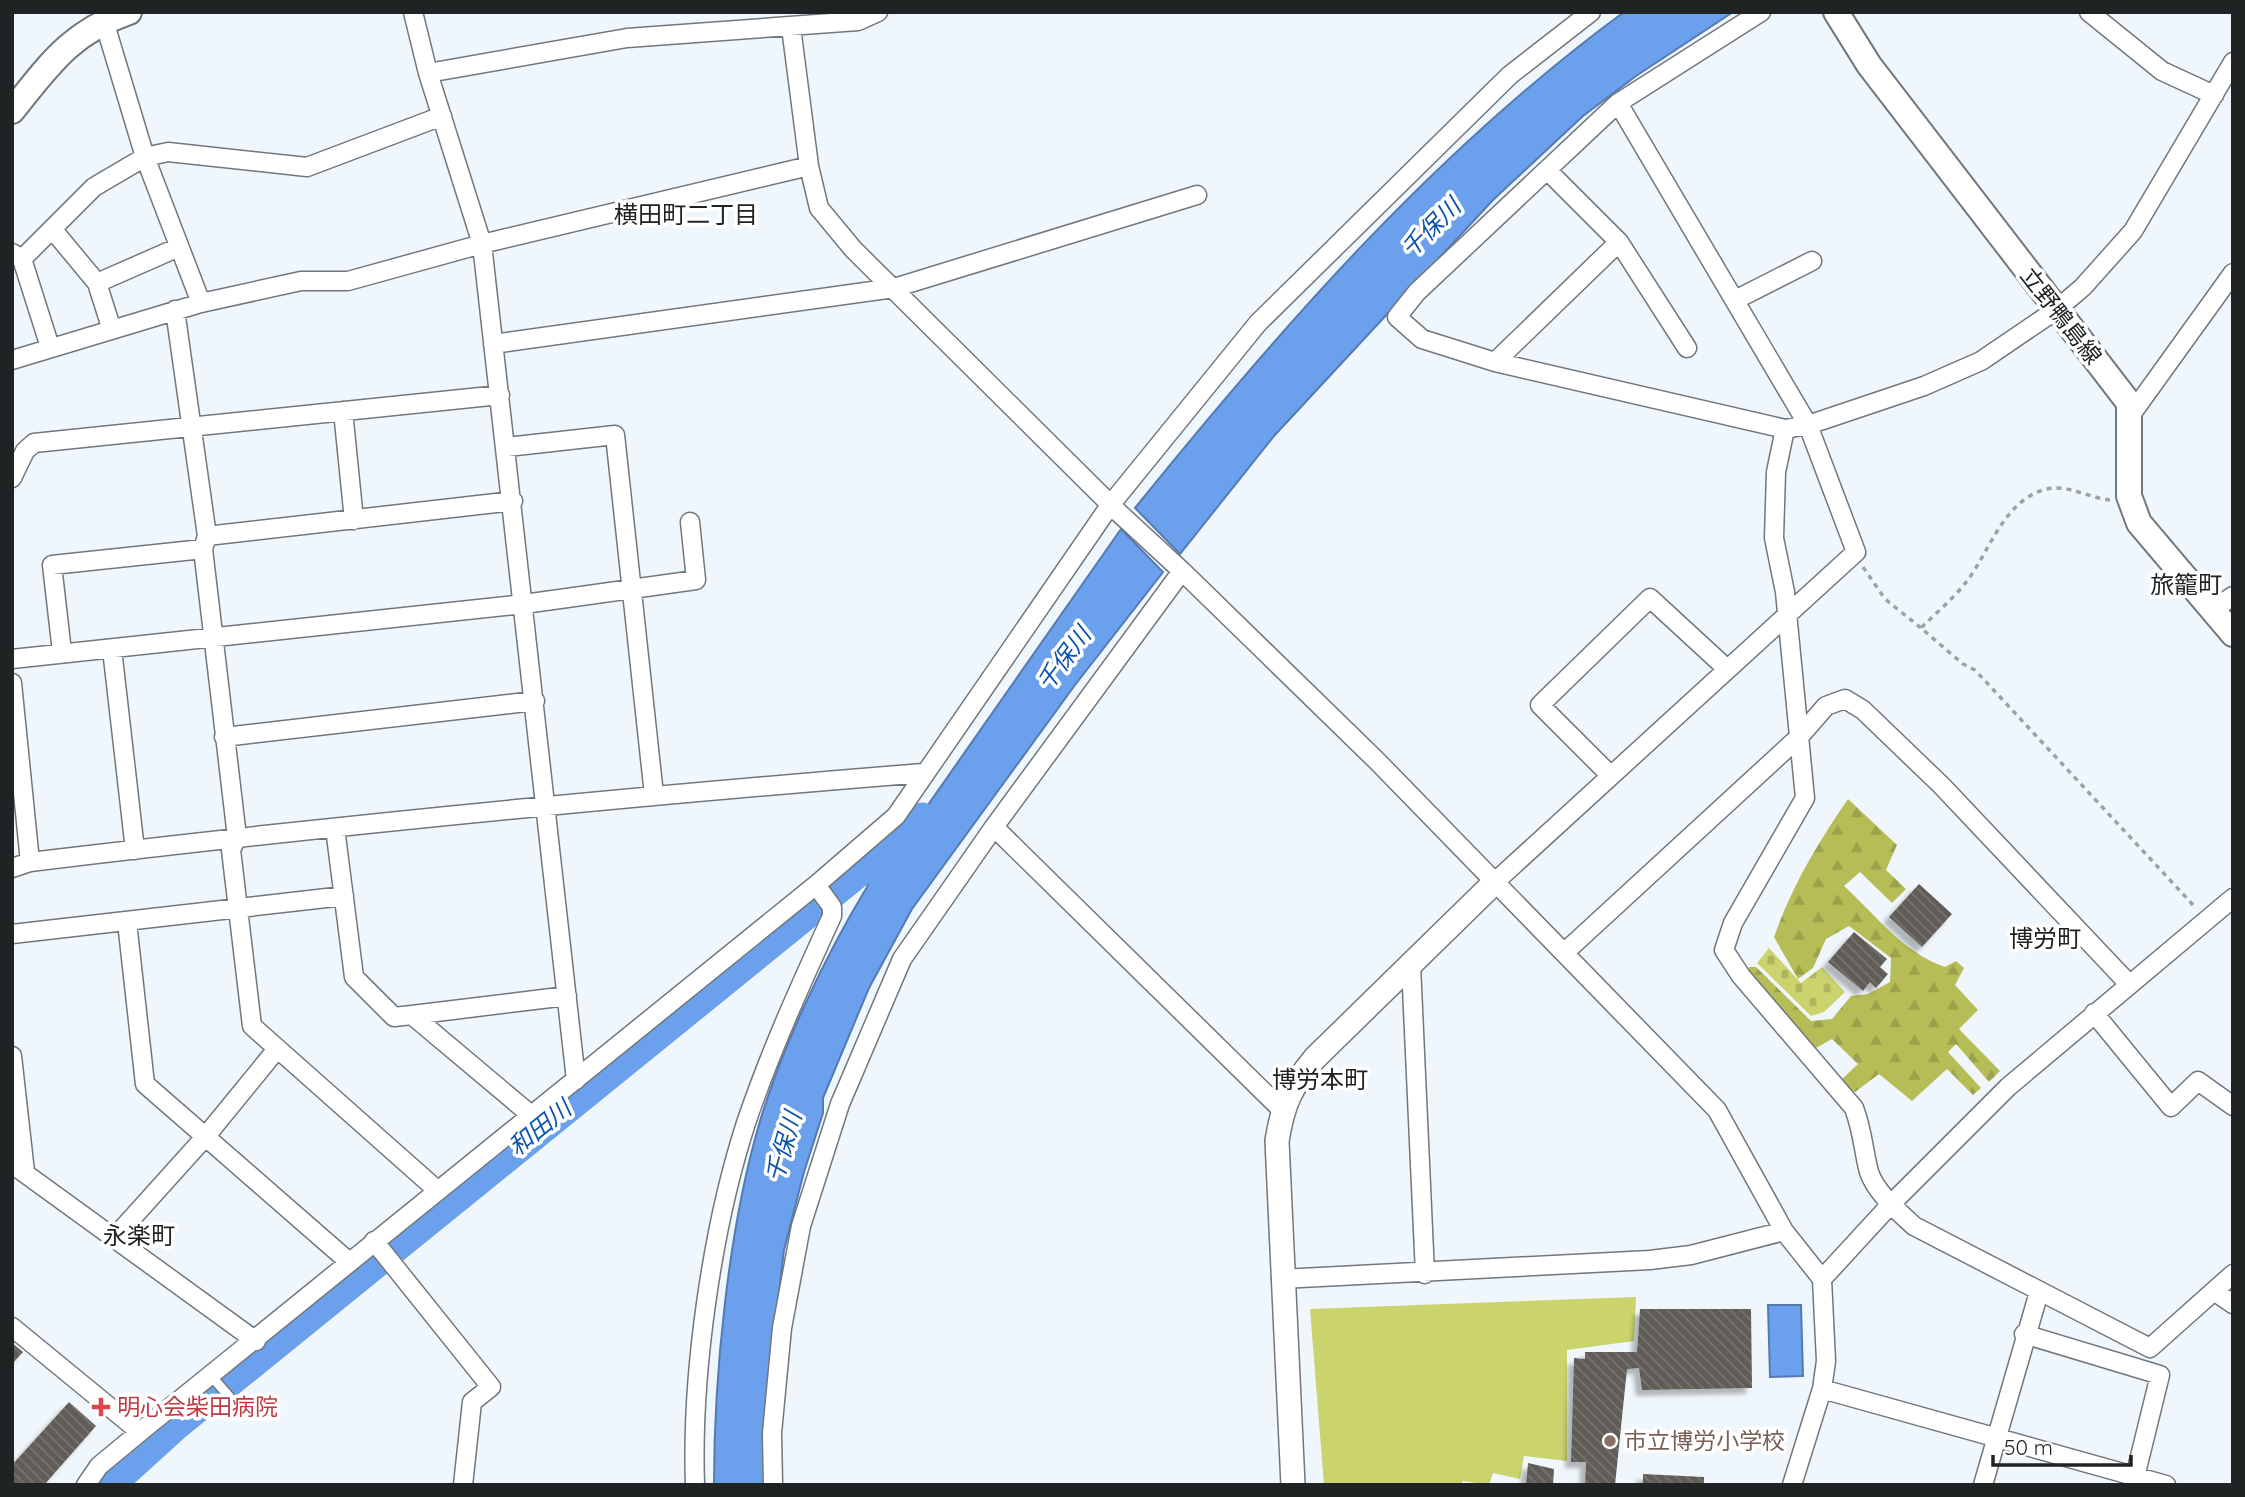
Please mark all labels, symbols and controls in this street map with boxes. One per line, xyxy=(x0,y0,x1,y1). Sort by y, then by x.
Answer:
water label: 千保川 xyxy=(1394,189,1468,263)
district label: 横田町二丁目 xyxy=(614,199,758,229)
street label: 立野鴨島線 xyxy=(2015,261,2108,370)
district label: 旅籠町 xyxy=(2150,569,2222,599)
water label: 千保川 xyxy=(1030,618,1099,696)
district label: 博労町 xyxy=(2009,923,2081,953)
district label: 博労本町 xyxy=(1272,1064,1368,1094)
water label: 和田川 xyxy=(502,1091,579,1162)
water label: 千保川 xyxy=(759,1105,808,1185)
district label: 永楽町 xyxy=(103,1220,175,1250)
place label: 明心会柴田病院 xyxy=(117,1392,278,1421)
marker: 明心会柴田病院 xyxy=(91,1397,111,1417)
scale bar xyxy=(1993,1424,2131,1468)
place label: 市立博労小学校 xyxy=(1624,1426,1785,1455)
marker: 市立博労小学校 xyxy=(1602,1433,1618,1449)
text: 50 m xyxy=(2004,1434,2053,1460)

